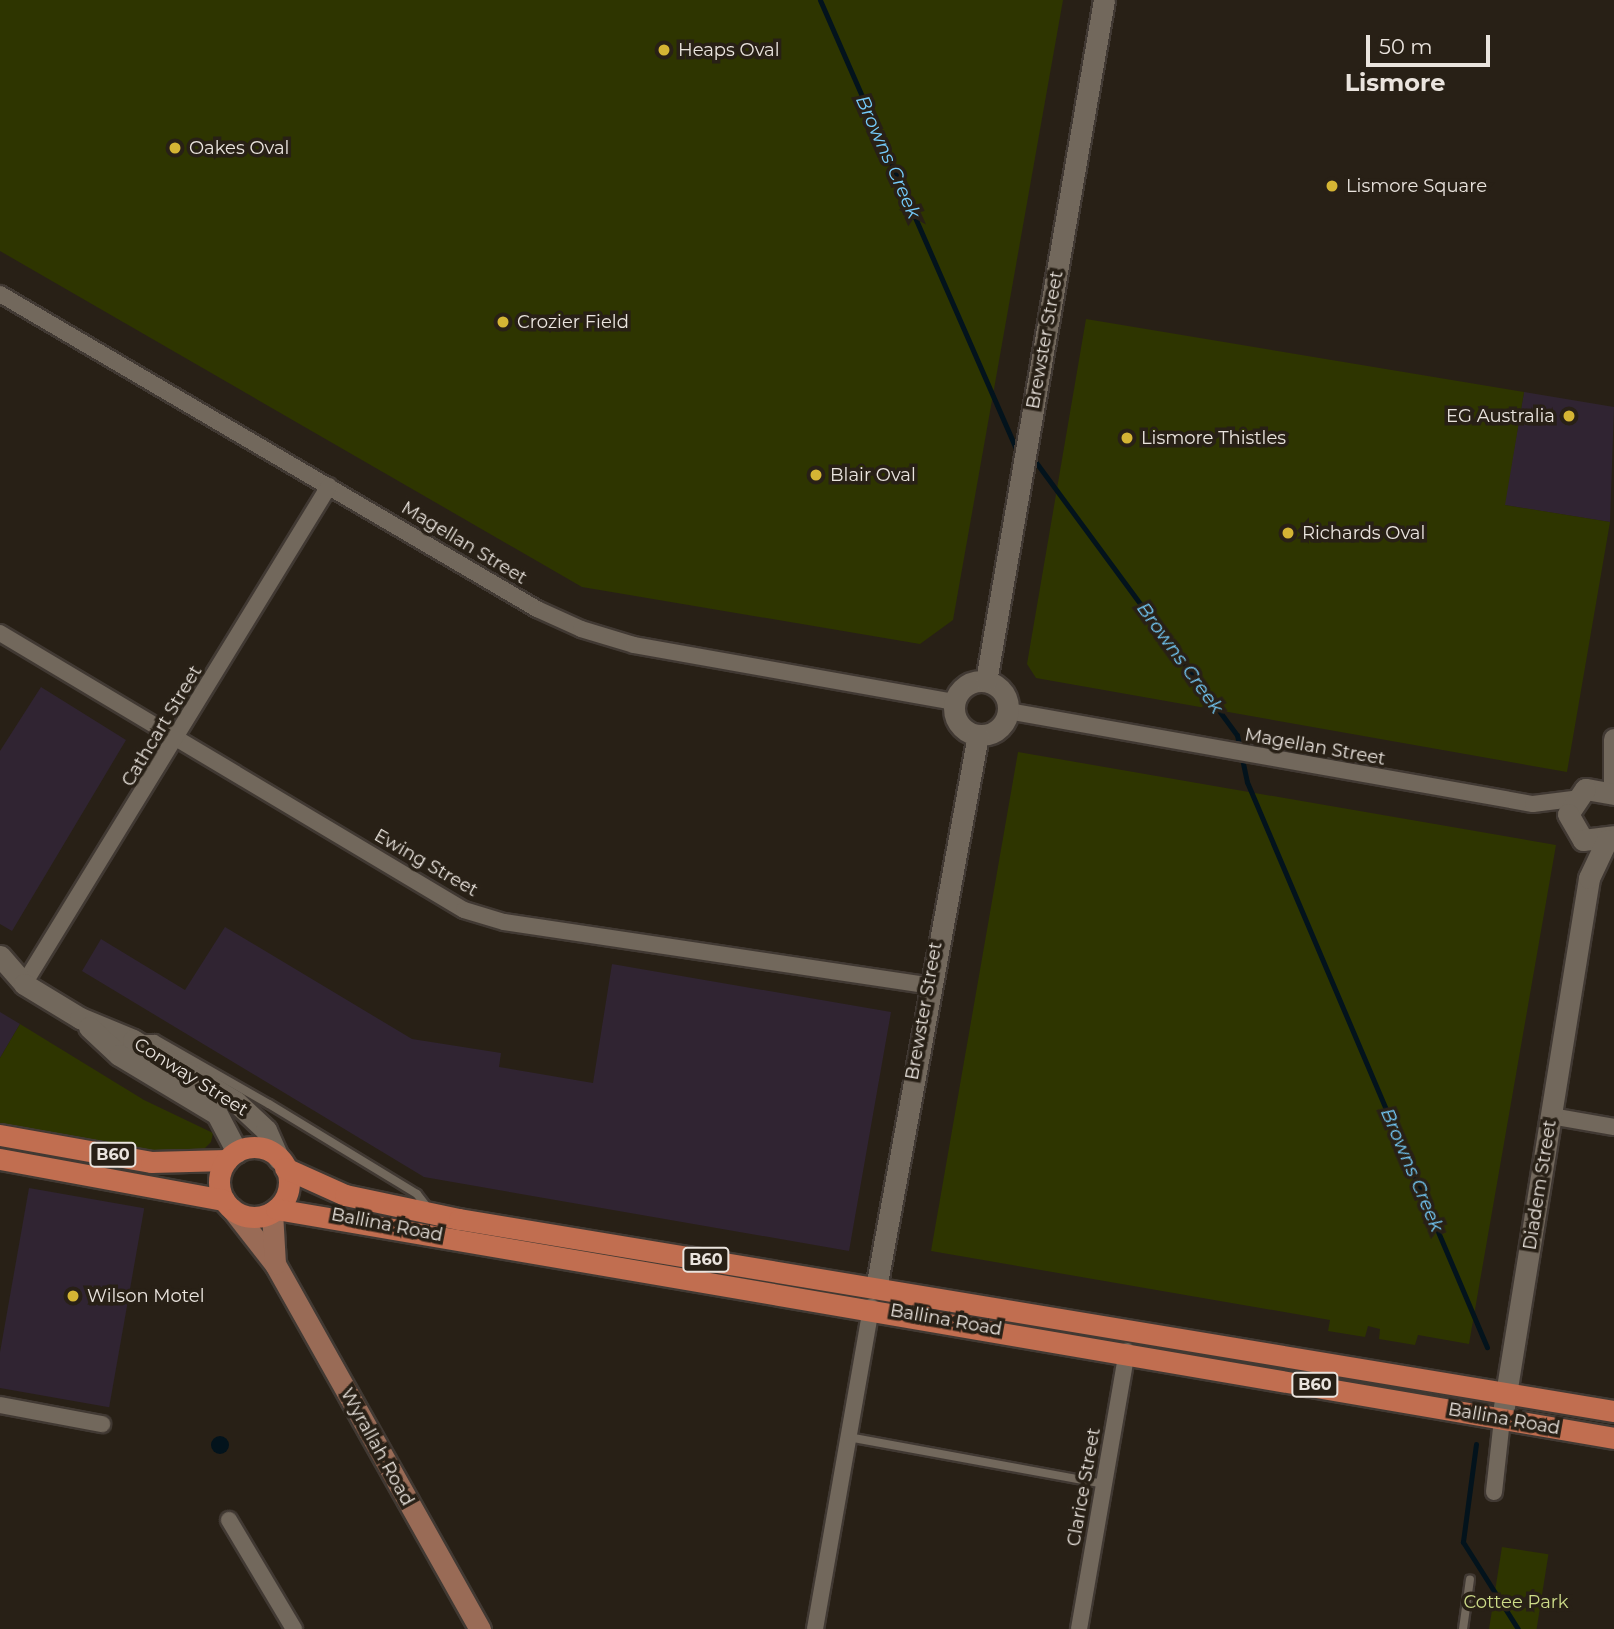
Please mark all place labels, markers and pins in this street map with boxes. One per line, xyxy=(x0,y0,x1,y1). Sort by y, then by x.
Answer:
place label: Heaps Oval xyxy=(678,39,780,61)
marker: Heaps Oval xyxy=(656,42,672,58)
place label: Oakes Oval xyxy=(189,137,289,159)
marker: Oakes Oval xyxy=(167,140,183,156)
place label: Lismore Square xyxy=(1346,175,1487,197)
marker: Lismore Square xyxy=(1324,178,1340,194)
place label: Crozier Field xyxy=(517,311,629,333)
marker: Crozier Field xyxy=(495,314,511,330)
place label: EG Australia xyxy=(1446,405,1555,427)
marker: EG Australia xyxy=(1561,408,1577,424)
place label: Lismore Thistles xyxy=(1141,427,1286,449)
marker: Lismore Thistles xyxy=(1119,430,1135,446)
place label: Blair Oval xyxy=(830,464,916,486)
marker: Blair Oval xyxy=(808,467,824,483)
place label: Richards Oval xyxy=(1302,522,1425,544)
marker: Richards Oval xyxy=(1280,525,1296,541)
place label: Wilson Motel xyxy=(87,1285,204,1307)
marker: Wilson Motel xyxy=(65,1288,81,1304)

